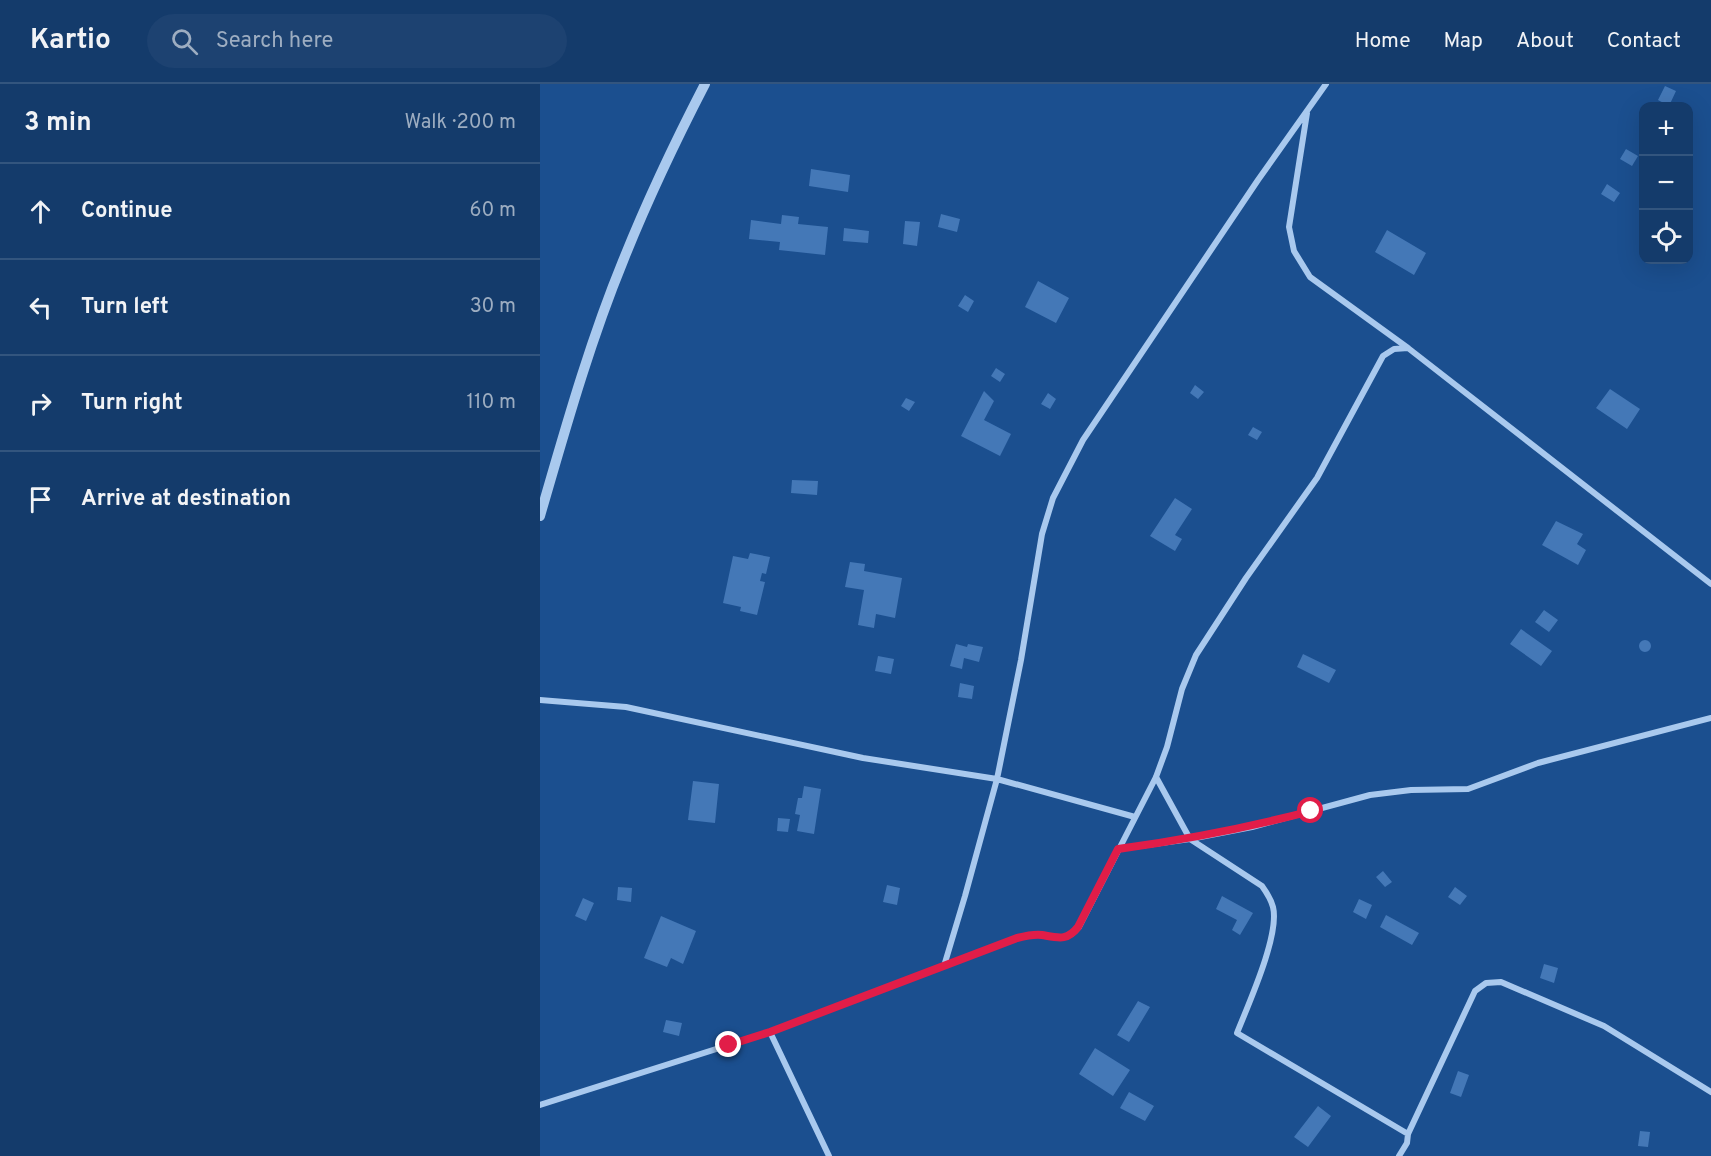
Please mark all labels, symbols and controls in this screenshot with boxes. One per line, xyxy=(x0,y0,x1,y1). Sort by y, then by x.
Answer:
search box xyxy=(147,14,567,68)
text: Kartio xyxy=(30,23,111,59)
icon: search xyxy=(168,25,201,58)
text: Search here xyxy=(216,28,333,55)
text: Home xyxy=(1355,28,1411,55)
text: Map xyxy=(1444,28,1483,55)
text: About xyxy=(1516,28,1574,55)
text: Contact xyxy=(1607,28,1681,55)
map controls xyxy=(1639,102,1693,264)
button: + xyxy=(1639,102,1693,156)
text: 3 min xyxy=(24,107,92,140)
text: Walk · 200 m xyxy=(405,110,516,136)
button: − xyxy=(1639,156,1693,210)
icon: ahead xyxy=(24,195,57,228)
text: Continue xyxy=(81,198,172,225)
text: 60 m xyxy=(470,198,516,224)
button: locate xyxy=(1639,210,1693,264)
icon: left xyxy=(24,291,57,324)
text: Turn left xyxy=(81,294,169,321)
text: 30 m xyxy=(470,294,516,320)
icon: right xyxy=(24,387,57,420)
text: Turn right xyxy=(81,390,183,417)
text: 110 m xyxy=(467,390,516,416)
icon: arrive xyxy=(24,483,57,516)
text: Arrive at destination xyxy=(81,486,291,513)
route start xyxy=(1297,797,1323,823)
route end xyxy=(715,1031,741,1057)

